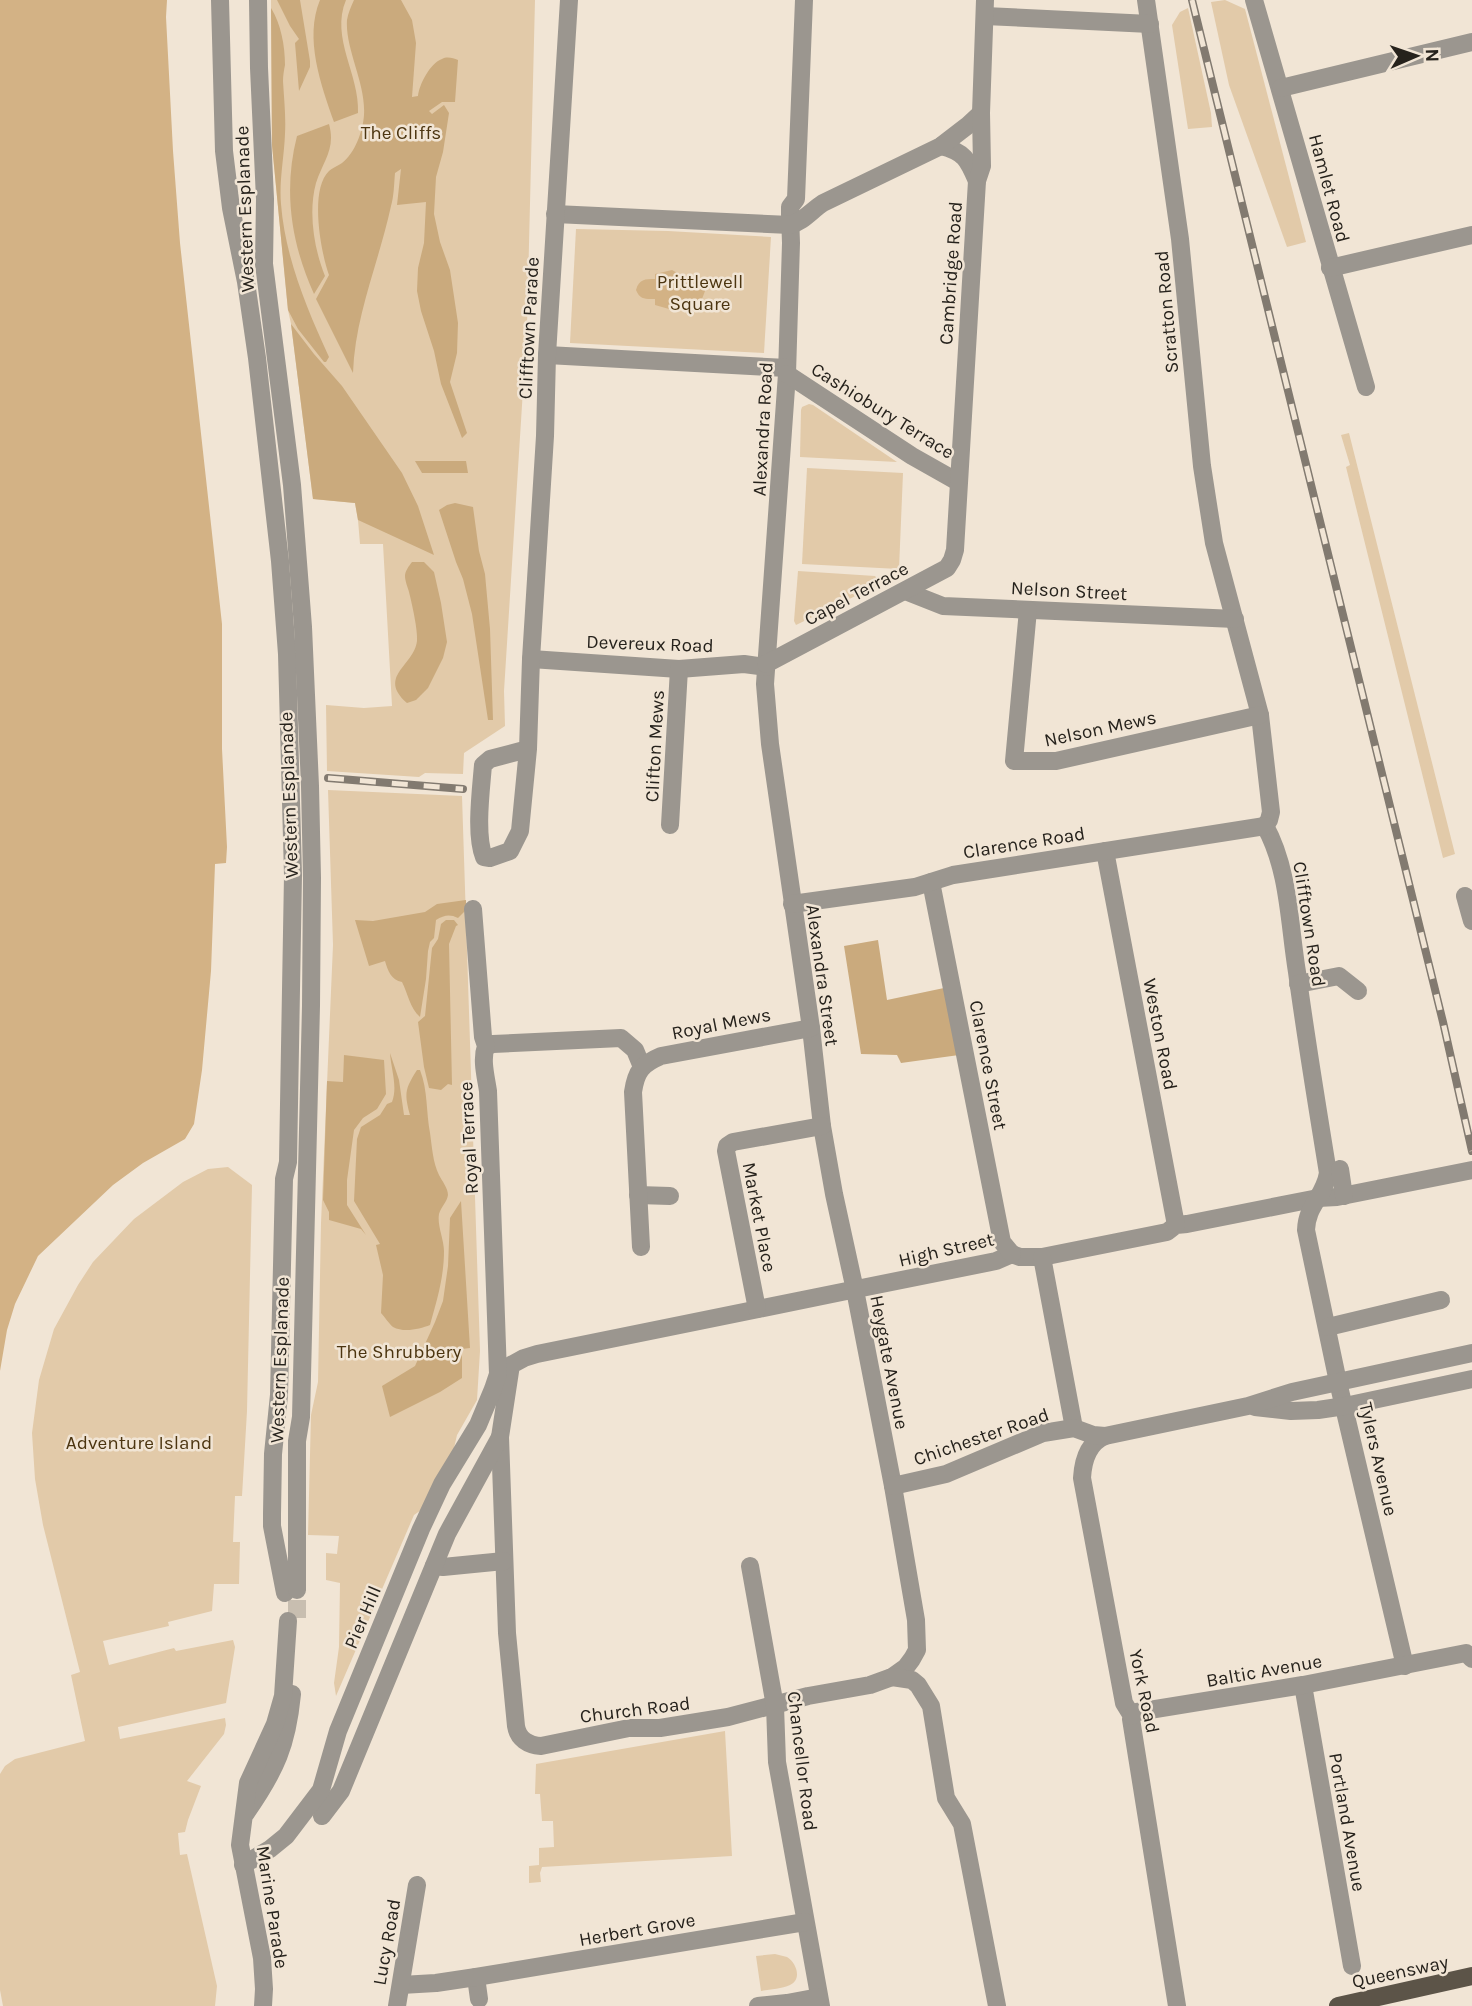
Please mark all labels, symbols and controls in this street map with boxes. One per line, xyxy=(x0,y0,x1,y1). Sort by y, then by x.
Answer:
north arrow xyxy=(1381,21,1451,91)
text: N xyxy=(1421,48,1443,63)
park label: The Cliffs xyxy=(361,122,441,144)
street label: Western Esplanade xyxy=(231,125,259,292)
street label: Hamlet Road xyxy=(1304,132,1354,245)
street label: Cambridge Road xyxy=(935,201,967,345)
street label: Scratton Road xyxy=(1151,250,1183,374)
street label: Clifftown Parade xyxy=(514,256,544,400)
park label: Prittlewell Square xyxy=(657,271,743,315)
street label: Cashiobury Terrace xyxy=(807,358,958,464)
street label: Alexandra Road xyxy=(748,361,778,497)
street label: Capel Terrace xyxy=(801,557,912,630)
street label: Nelson Street xyxy=(1010,577,1128,605)
street label: Devereux Road xyxy=(586,631,714,657)
street label: Clifton Mews xyxy=(641,689,669,803)
street label: Nelson Mews xyxy=(1042,706,1158,752)
street label: Western Esplanade xyxy=(275,711,303,878)
street label: Clarence Road xyxy=(962,822,1087,863)
street label: Clifftown Road xyxy=(1288,860,1330,988)
street label: Alexandra Street xyxy=(801,903,843,1047)
street label: Weston Road xyxy=(1138,976,1182,1092)
street label: Clarence Street xyxy=(965,998,1011,1132)
street label: Royal Mews xyxy=(670,1004,773,1044)
street label: Royal Terrace xyxy=(455,1081,483,1195)
street label: Market Place xyxy=(738,1160,780,1274)
street label: High Street xyxy=(896,1228,996,1272)
street label: Western Esplanade xyxy=(266,1277,294,1444)
street label: Heygate Avenue xyxy=(865,1293,913,1431)
park label: The Shrubbery xyxy=(337,1341,461,1363)
street label: Tylers Avenue xyxy=(1354,1400,1402,1518)
street label: Chichester Road xyxy=(911,1403,1052,1470)
park label: Adventure Island xyxy=(66,1432,212,1454)
street label: Pier Hill xyxy=(340,1583,386,1652)
street label: York Road xyxy=(1124,1647,1164,1735)
street label: Baltic Avenue xyxy=(1205,1650,1324,1692)
street label: Chancellor Road xyxy=(783,1690,822,1832)
street label: Church Road xyxy=(579,1692,692,1728)
street label: Portland Avenue xyxy=(1324,1751,1370,1893)
street label: Marine Parade xyxy=(251,1844,293,1970)
street label: Lucy Road xyxy=(369,1897,405,1987)
street label: Herbert Grove xyxy=(577,1909,697,1951)
street label: Queensway xyxy=(1350,1951,1451,1993)

